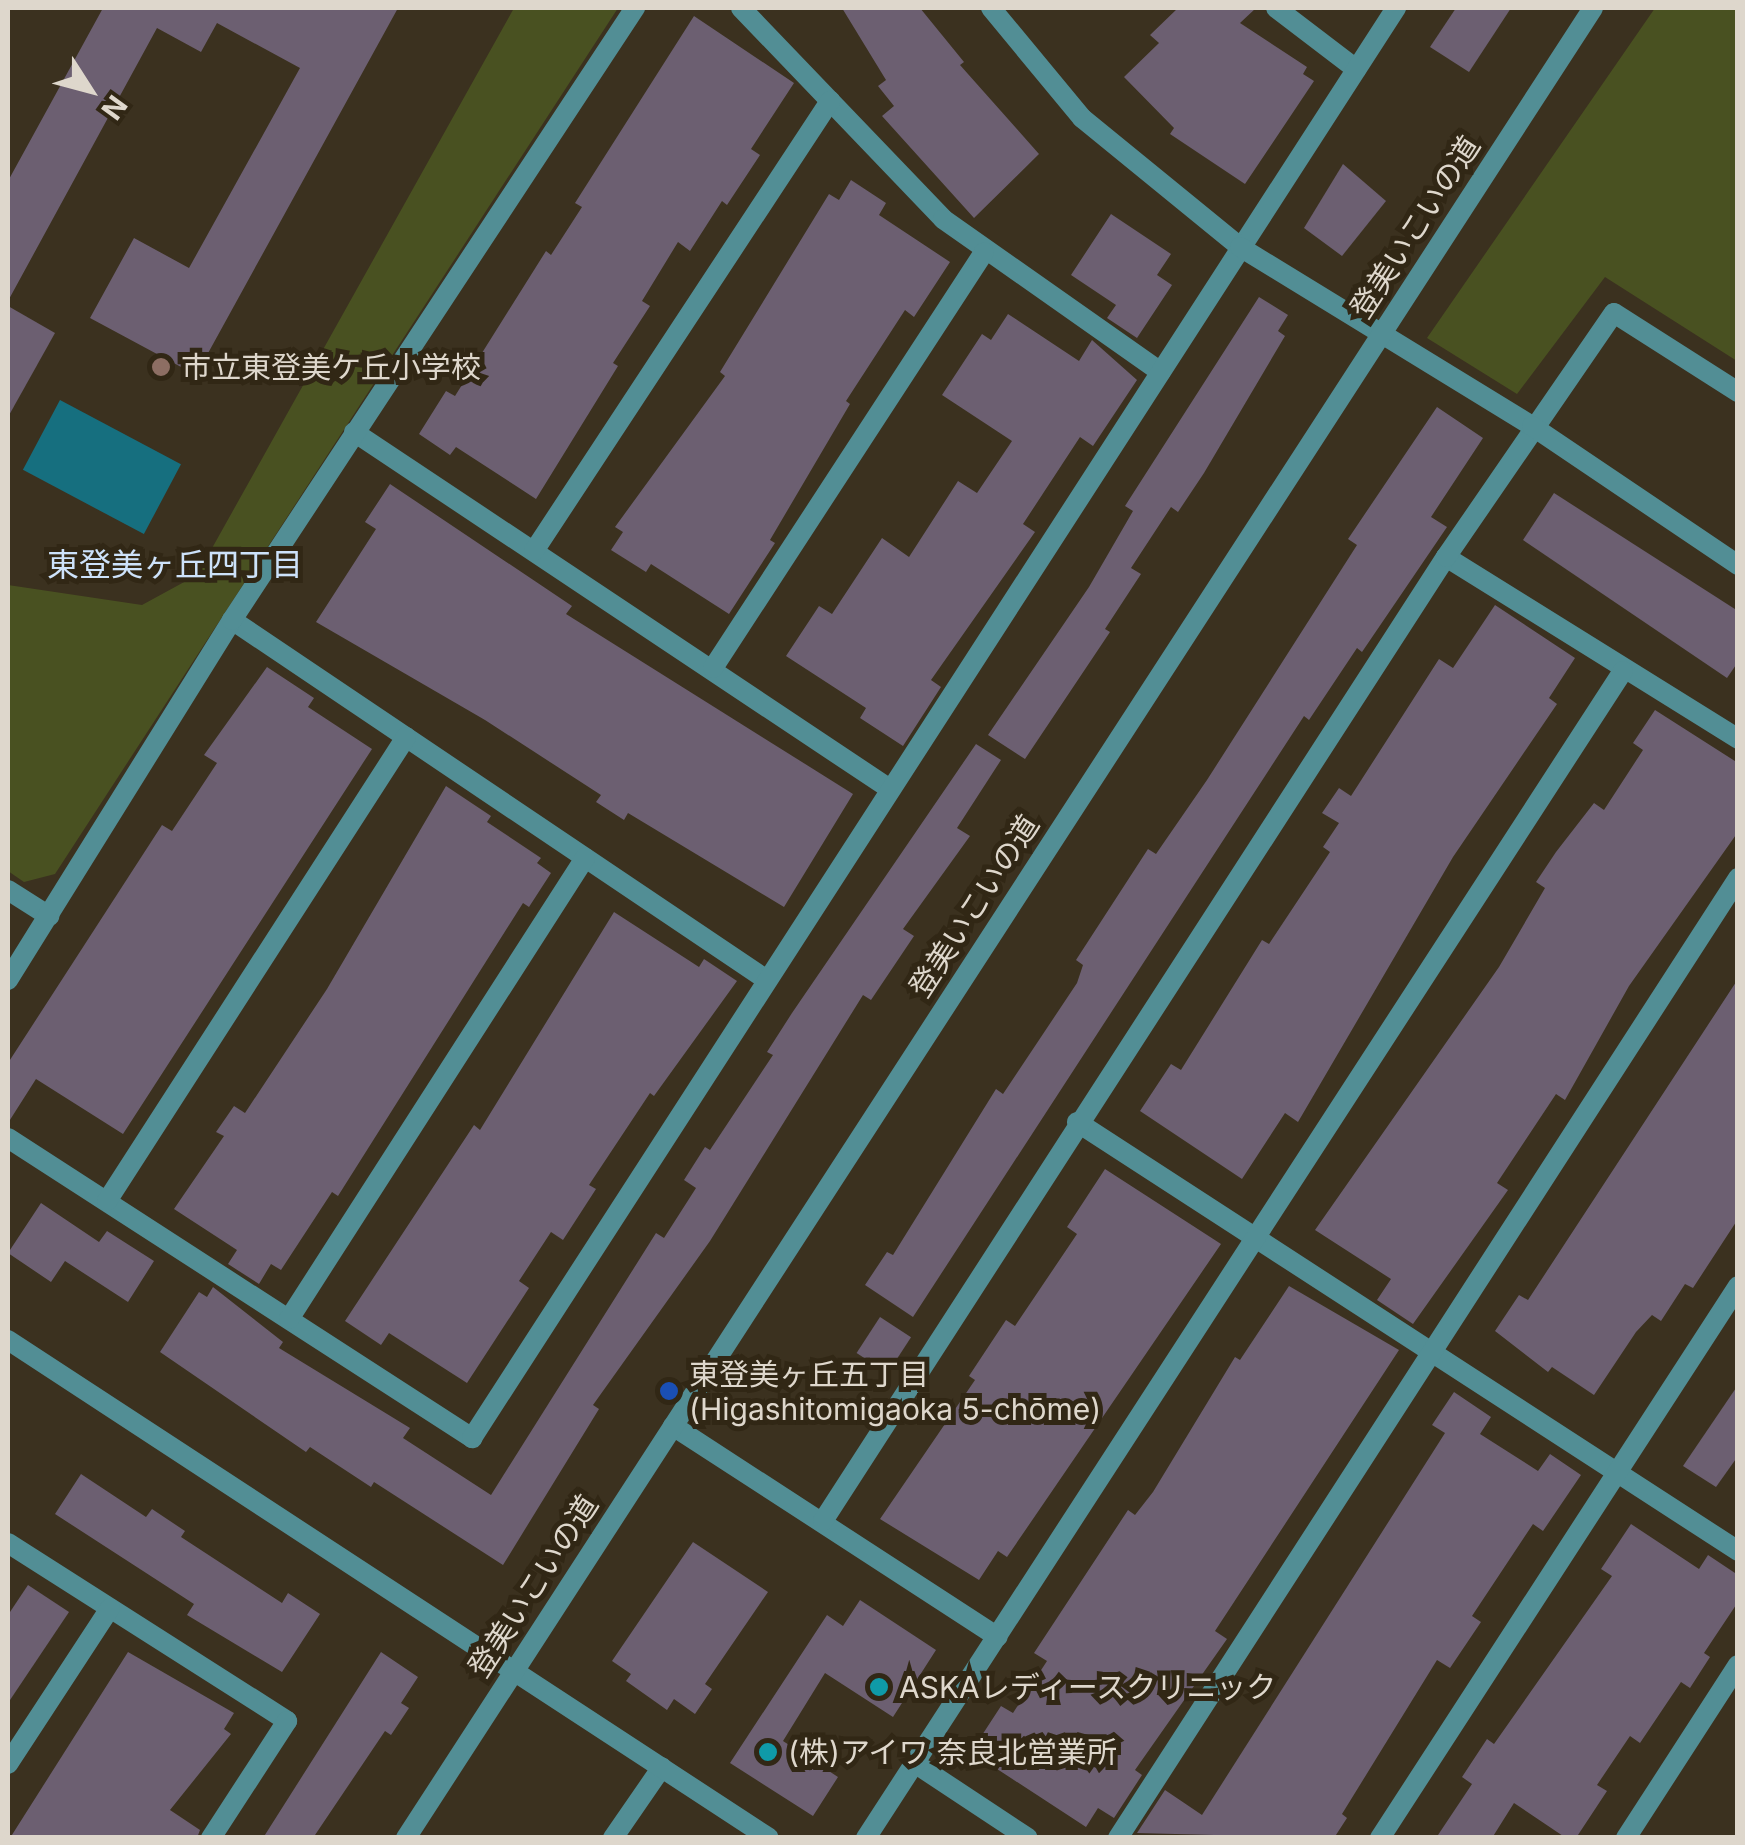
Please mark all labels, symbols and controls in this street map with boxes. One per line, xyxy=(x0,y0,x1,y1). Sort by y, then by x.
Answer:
north arrow xyxy=(40,40,140,140)
text: N xyxy=(94,89,134,126)
street label: 登美いこいの道 xyxy=(1343,129,1487,325)
place label: 市立東登美ケ丘小学校 xyxy=(181,349,481,385)
marker: 市立東登美ケ丘小学校 xyxy=(150,356,172,378)
district label: 東登美ヶ丘四丁目 xyxy=(47,546,303,584)
street label: 登美いこいの道 xyxy=(902,808,1046,1004)
place label: 東登美ヶ丘五丁目 (Higashitomigaoka 5-chōme) xyxy=(689,1356,1101,1426)
marker: 東登美ヶ丘五丁目 (Higashitomigaoka 5-chōme) xyxy=(658,1380,680,1402)
street label: 登美いこいの道 xyxy=(461,1488,605,1684)
place label: ASKAレディースクリニック xyxy=(899,1669,1280,1705)
marker: ASKAレディースクリニック xyxy=(868,1676,890,1698)
place label: (株)アイワ 奈良北営業所 xyxy=(788,1734,1118,1770)
marker: (株)アイワ 奈良北営業所 xyxy=(757,1741,779,1763)

